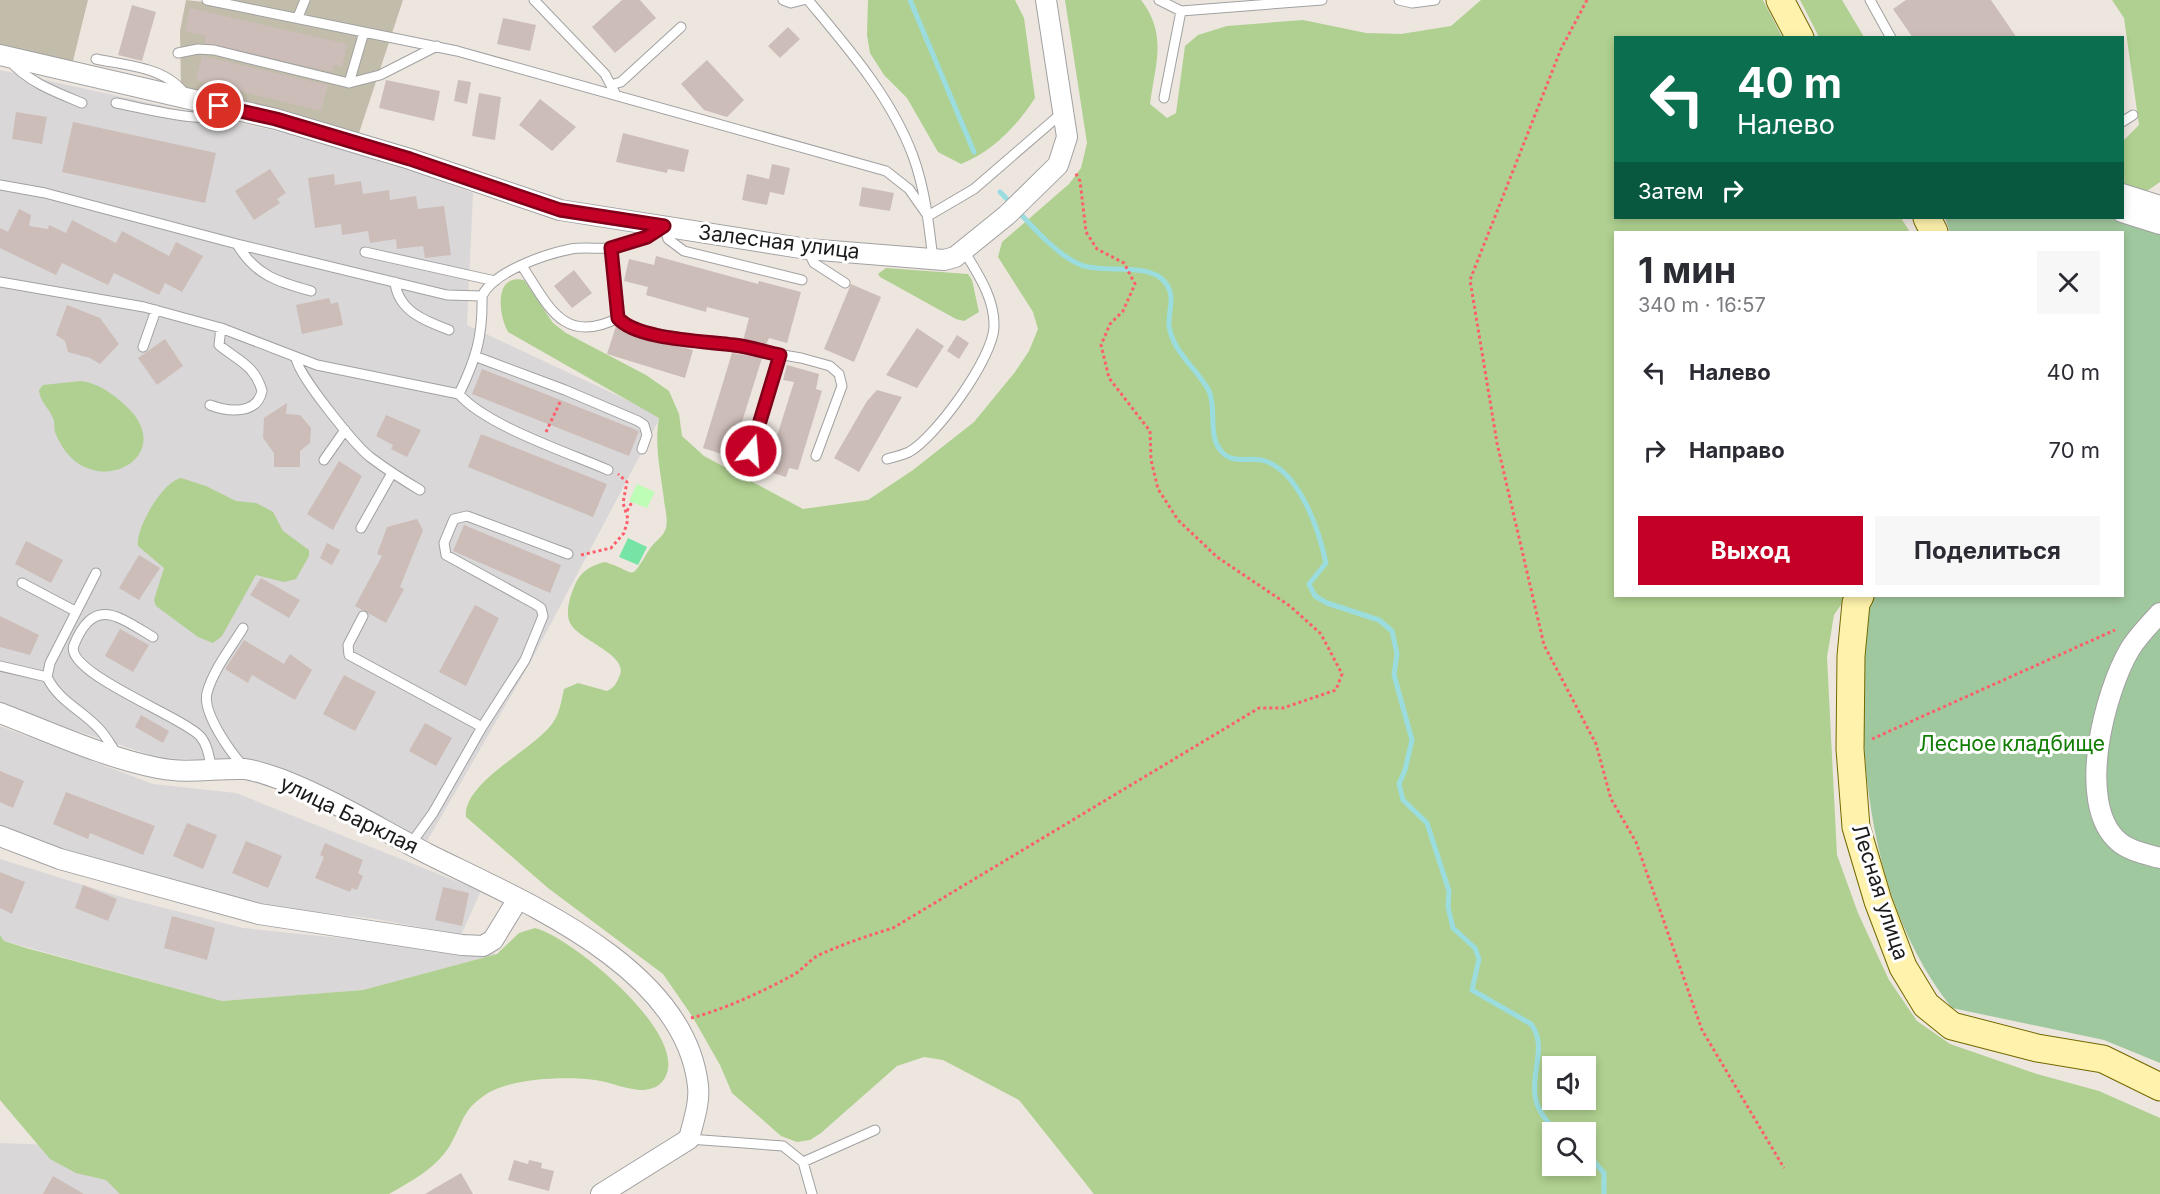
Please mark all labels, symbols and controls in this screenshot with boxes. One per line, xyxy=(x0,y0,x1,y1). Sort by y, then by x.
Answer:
text: 40 m xyxy=(1737,57,1842,108)
icon: left xyxy=(1638,60,1716,138)
pin xyxy=(193,80,244,131)
icon: arrive xyxy=(202,89,235,122)
text: Налево xyxy=(1737,108,1835,141)
icon: right xyxy=(1716,174,1749,207)
text: Затем xyxy=(1638,178,1704,204)
street label: Залесная улица xyxy=(697,219,861,264)
text: 1 мин xyxy=(1638,248,1736,292)
button: close xyxy=(2037,251,2100,314)
text: 340 m · 16:57 xyxy=(1638,293,1766,317)
icon: left xyxy=(1638,356,1671,389)
text: Налево xyxy=(1689,359,1771,385)
text: 40 m xyxy=(2046,359,2100,385)
position arrow xyxy=(719,419,783,483)
icon: right xyxy=(1638,434,1671,467)
text: Направо xyxy=(1689,437,1785,463)
text: 70 m xyxy=(2049,437,2100,463)
button: Выход xyxy=(1638,516,1863,585)
button: Поделиться xyxy=(1875,516,2100,585)
park label: Лесное кладбище xyxy=(1919,731,2105,756)
street label: улица Барклая xyxy=(276,770,422,859)
street label: Лесная улица xyxy=(1847,821,1914,963)
map controls xyxy=(1542,1056,1596,1176)
button: sound xyxy=(1542,1056,1596,1110)
button: search xyxy=(1542,1122,1596,1176)

